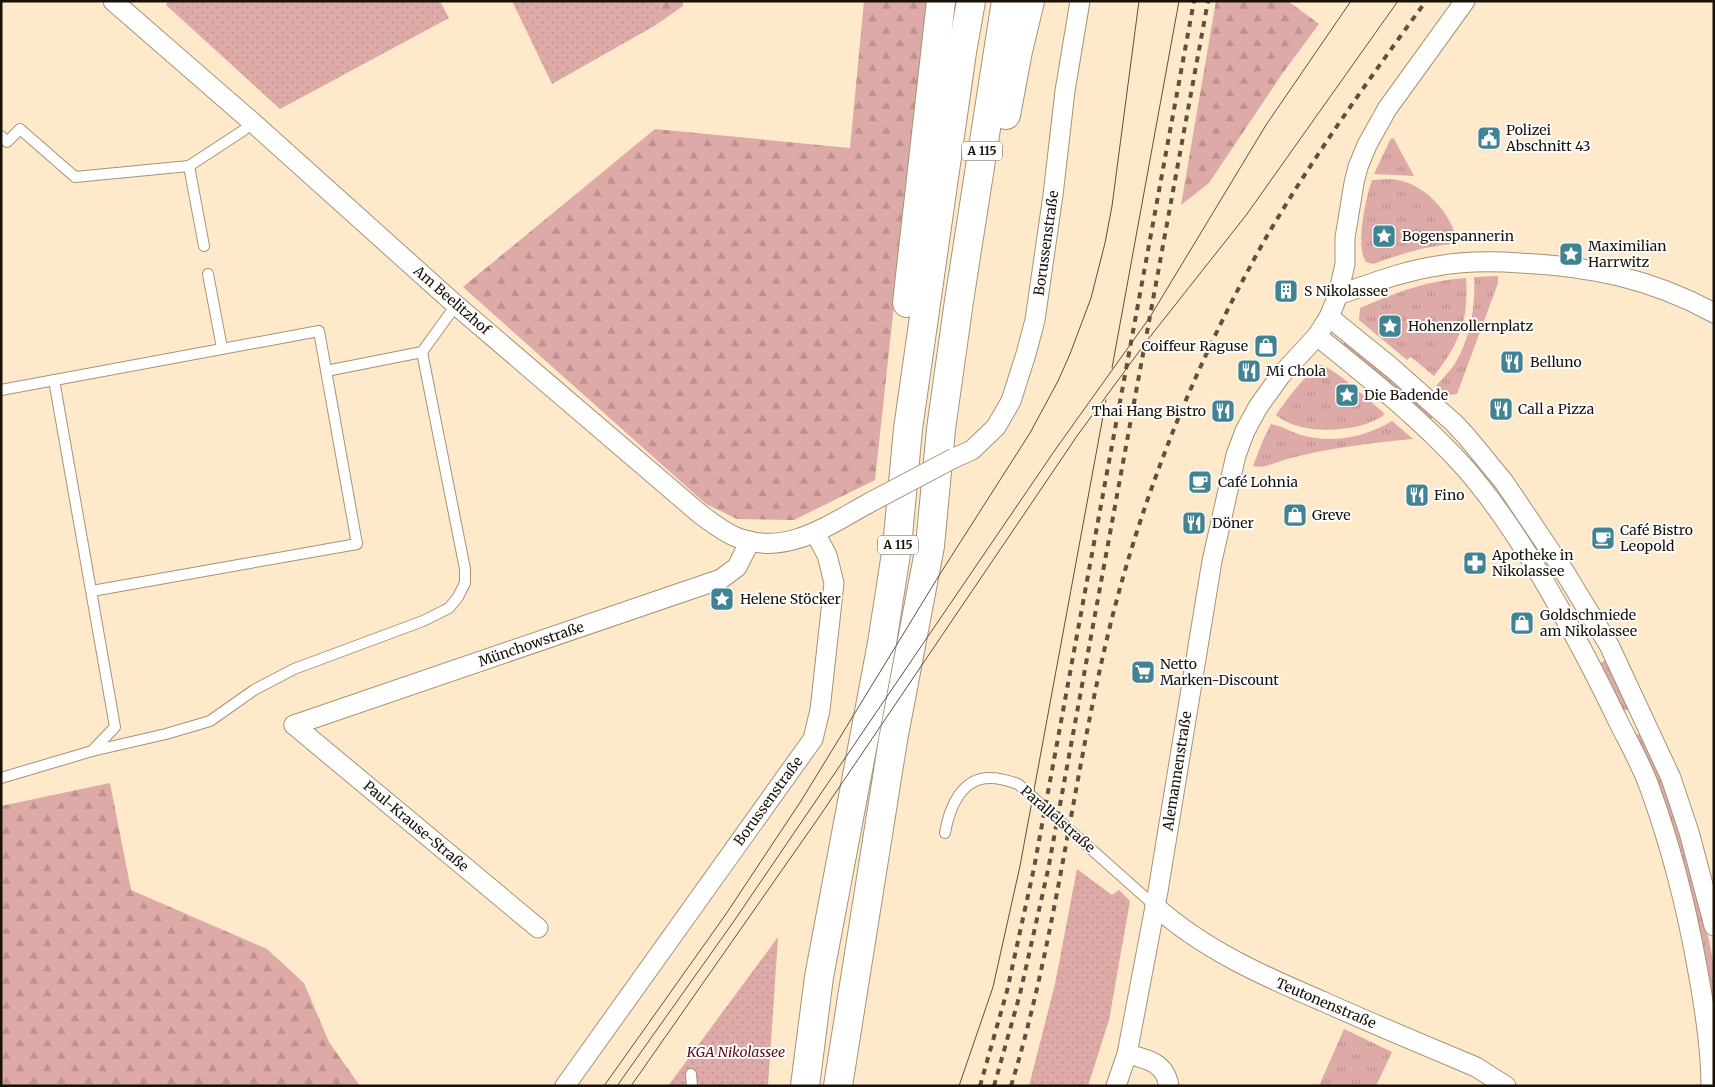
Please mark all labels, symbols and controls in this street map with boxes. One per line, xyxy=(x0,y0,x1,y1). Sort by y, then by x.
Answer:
place label: Polizei Abschnitt 43 xyxy=(1505,121,1591,155)
public building icon: Polizei Abschnitt 43 xyxy=(1476,125,1502,151)
road number: A 115 xyxy=(962,142,1002,160)
street label: Borussenstraße xyxy=(1030,189,1062,297)
place icon: Bogenspannerin xyxy=(1371,223,1397,249)
place label: Bogenspannerin xyxy=(1402,227,1514,245)
place label: Maximilian Harrwitz xyxy=(1588,237,1666,271)
place icon: Maximilian Harrwitz xyxy=(1558,241,1584,267)
street label: Am Beelitzhof xyxy=(409,261,495,339)
building icon: S Nikolassee xyxy=(1273,278,1299,304)
place label: S Nikolassee xyxy=(1304,282,1388,300)
place icon: Hohenzollernplatz xyxy=(1377,313,1403,339)
place label: Hohenzollernplatz xyxy=(1408,317,1533,335)
shop icon: Coiffeur Raguse xyxy=(1253,333,1279,359)
place label: Coiffeur Raguse xyxy=(1141,337,1248,355)
restaurant icon: Belluno xyxy=(1499,349,1525,375)
place label: Belluno xyxy=(1530,353,1582,371)
restaurant icon: Mi Chola xyxy=(1236,358,1262,384)
place label: Mi Chola xyxy=(1266,362,1326,380)
place icon: Die Badende xyxy=(1334,382,1360,408)
place label: Die Badende xyxy=(1364,386,1448,404)
restaurant icon: Call a Pizza xyxy=(1488,396,1514,422)
restaurant icon: Thai Hang Bistro xyxy=(1210,398,1236,424)
place label: Call a Pizza xyxy=(1518,400,1595,418)
place label: Thai Hang Bistro xyxy=(1092,402,1206,420)
cafe icon: Café Lohnia xyxy=(1187,469,1213,495)
place label: Café Lohnia xyxy=(1218,473,1298,491)
restaurant icon: Fino xyxy=(1404,482,1430,508)
place label: Fino xyxy=(1434,486,1464,504)
shop icon: Greve xyxy=(1282,502,1308,528)
place label: Greve xyxy=(1312,506,1350,524)
restaurant icon: Döner xyxy=(1181,510,1207,536)
place label: Döner xyxy=(1212,514,1254,532)
place label: Café Bistro Leopold xyxy=(1620,521,1693,555)
cafe icon: Café Bistro Leopold xyxy=(1590,525,1616,551)
road number: A 115 xyxy=(878,536,918,554)
place label: Apotheke in Nikolassee xyxy=(1491,546,1574,580)
pharmacy icon: Apotheke in Nikolassee xyxy=(1462,550,1488,576)
place icon: Helene Stöcker xyxy=(709,586,735,612)
place label: Helene Stöcker xyxy=(740,590,841,608)
place label: Goldschmiede am Nikolassee xyxy=(1540,606,1637,640)
shop icon: Goldschmiede am Nikolassee xyxy=(1509,610,1535,636)
street label: Münchowstraße xyxy=(476,618,586,670)
place label: Netto Marken-Discount xyxy=(1160,655,1279,689)
supermarket icon: Netto Marken-Discount xyxy=(1130,659,1156,685)
street label: Alemannenstraße xyxy=(1158,710,1195,833)
street label: Borussenstraße xyxy=(730,753,806,849)
street label: Paul-Krause-Straße xyxy=(360,777,472,875)
street label: Parallelstraße xyxy=(1017,782,1099,856)
street label: Teutonenstraße xyxy=(1273,974,1379,1032)
park label: KGA Nikolassee xyxy=(686,1043,785,1061)

